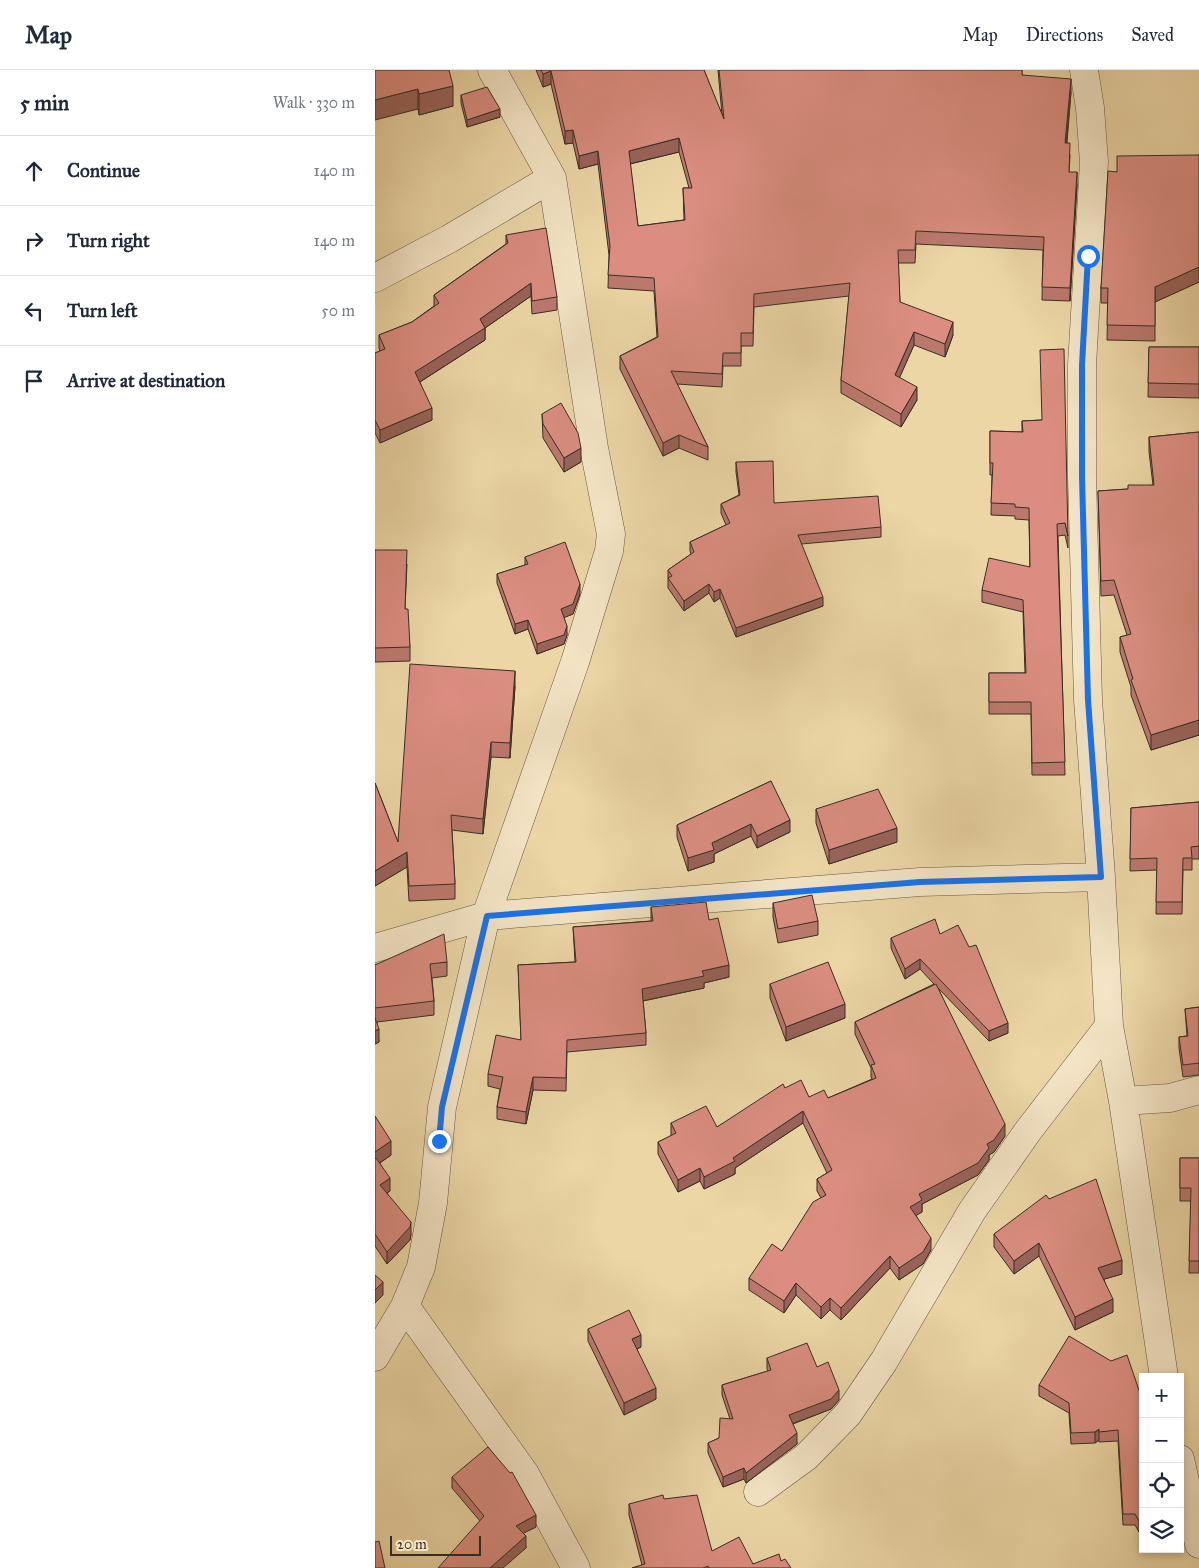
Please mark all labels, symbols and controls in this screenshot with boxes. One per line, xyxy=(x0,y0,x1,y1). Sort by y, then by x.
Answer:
text: Map xyxy=(25,20,72,50)
text: Map xyxy=(962,24,998,46)
text: Directions xyxy=(1026,24,1103,46)
text: Saved xyxy=(1131,24,1174,46)
text: 5 min xyxy=(20,90,69,116)
text: Walk · 330 m xyxy=(273,93,355,112)
icon: ahead xyxy=(20,157,48,185)
text: Continue xyxy=(67,159,140,182)
text: 140 m xyxy=(314,161,355,180)
icon: right xyxy=(20,227,48,255)
text: Turn right xyxy=(67,229,150,252)
text: 140 m xyxy=(314,231,355,250)
route start xyxy=(1077,245,1100,268)
icon: left xyxy=(20,297,48,325)
text: Turn left xyxy=(67,299,137,322)
text: 50 m xyxy=(321,301,355,320)
icon: arrive xyxy=(20,367,48,395)
text: Arrive at destination xyxy=(67,369,225,392)
route end xyxy=(428,1130,451,1153)
map controls xyxy=(1139,1373,1184,1553)
button: + xyxy=(1139,1373,1184,1418)
button: − xyxy=(1139,1418,1184,1463)
button: locate xyxy=(1139,1463,1184,1508)
button: layers xyxy=(1139,1508,1184,1553)
scale bar xyxy=(390,1533,481,1556)
text: 20 m xyxy=(397,1536,427,1553)

